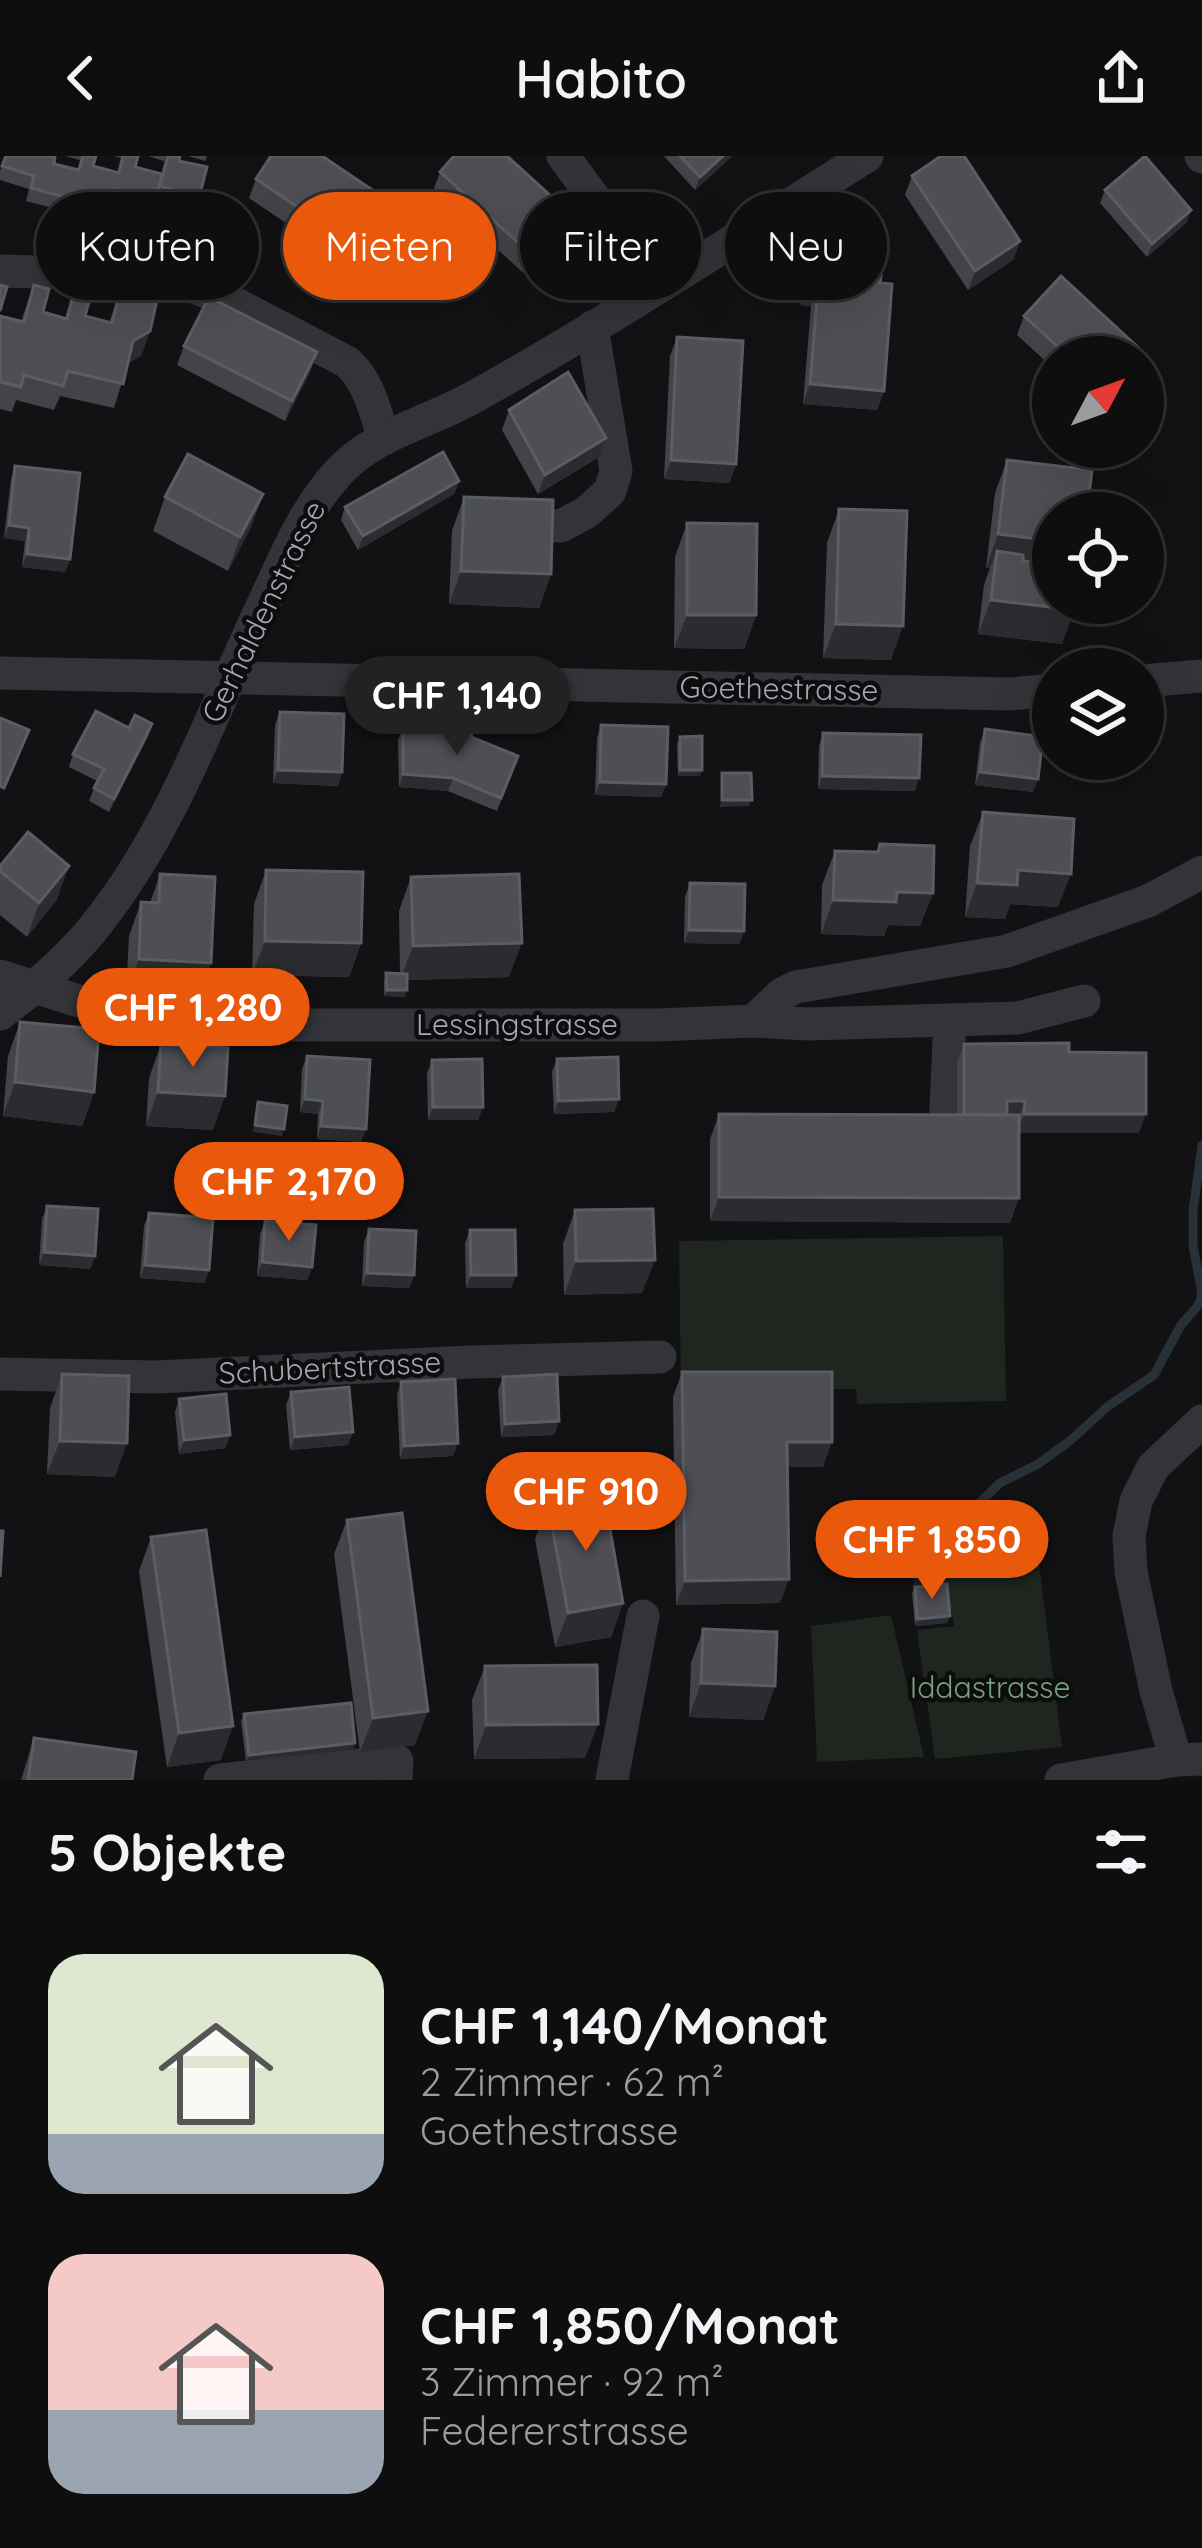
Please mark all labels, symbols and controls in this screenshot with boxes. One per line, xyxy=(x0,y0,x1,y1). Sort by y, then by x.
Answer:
text: Habito xyxy=(515,44,687,112)
icon: back xyxy=(48,45,114,111)
icon: share xyxy=(1088,45,1154,111)
chip: Kaufen xyxy=(36,192,259,300)
chip: Mieten xyxy=(283,192,496,300)
chip: Filter xyxy=(520,192,701,300)
chip: Neu xyxy=(725,192,887,300)
north arrow xyxy=(1032,336,1164,468)
map controls xyxy=(1032,336,1164,780)
button: locate xyxy=(1032,492,1164,624)
street label: Gerhaldenstrasse xyxy=(193,494,333,729)
button: layers xyxy=(1032,648,1164,780)
pin: CHF 1,140 xyxy=(320,656,594,758)
street label: Goethestrasse xyxy=(679,667,879,709)
text: CHF 1,140 xyxy=(372,670,542,719)
pin: CHF 1,280 xyxy=(56,968,330,1070)
text: CHF 1,280 xyxy=(104,982,282,1031)
street label: Lessingstrasse xyxy=(416,1005,618,1043)
pin: CHF 2,170 xyxy=(152,1142,426,1244)
text: CHF 2,170 xyxy=(201,1156,377,1205)
street label: Schubertstrasse xyxy=(218,1342,442,1392)
pin: CHF 910 xyxy=(475,1452,697,1554)
text: CHF 910 xyxy=(513,1466,659,1515)
pin: CHF 1,850 xyxy=(795,1500,1069,1602)
text: CHF 1,850 xyxy=(842,1514,1022,1563)
park label: Iddastrasse xyxy=(910,1668,1070,1706)
icon: filters xyxy=(1088,1819,1154,1885)
text: 5 Objekte xyxy=(48,1820,286,1884)
text: CHF 1,140/Monat xyxy=(420,1993,829,2057)
icon: home xyxy=(144,2002,288,2146)
text: 2 Zimmer · 62 m² xyxy=(420,2057,724,2106)
text: Goethestrasse xyxy=(420,2106,678,2155)
text: CHF 1,850/Monat xyxy=(420,2293,840,2357)
icon: home xyxy=(144,2302,288,2446)
text: 3 Zimmer · 92 m² xyxy=(420,2357,724,2406)
text: Federerstrasse xyxy=(420,2406,689,2455)

